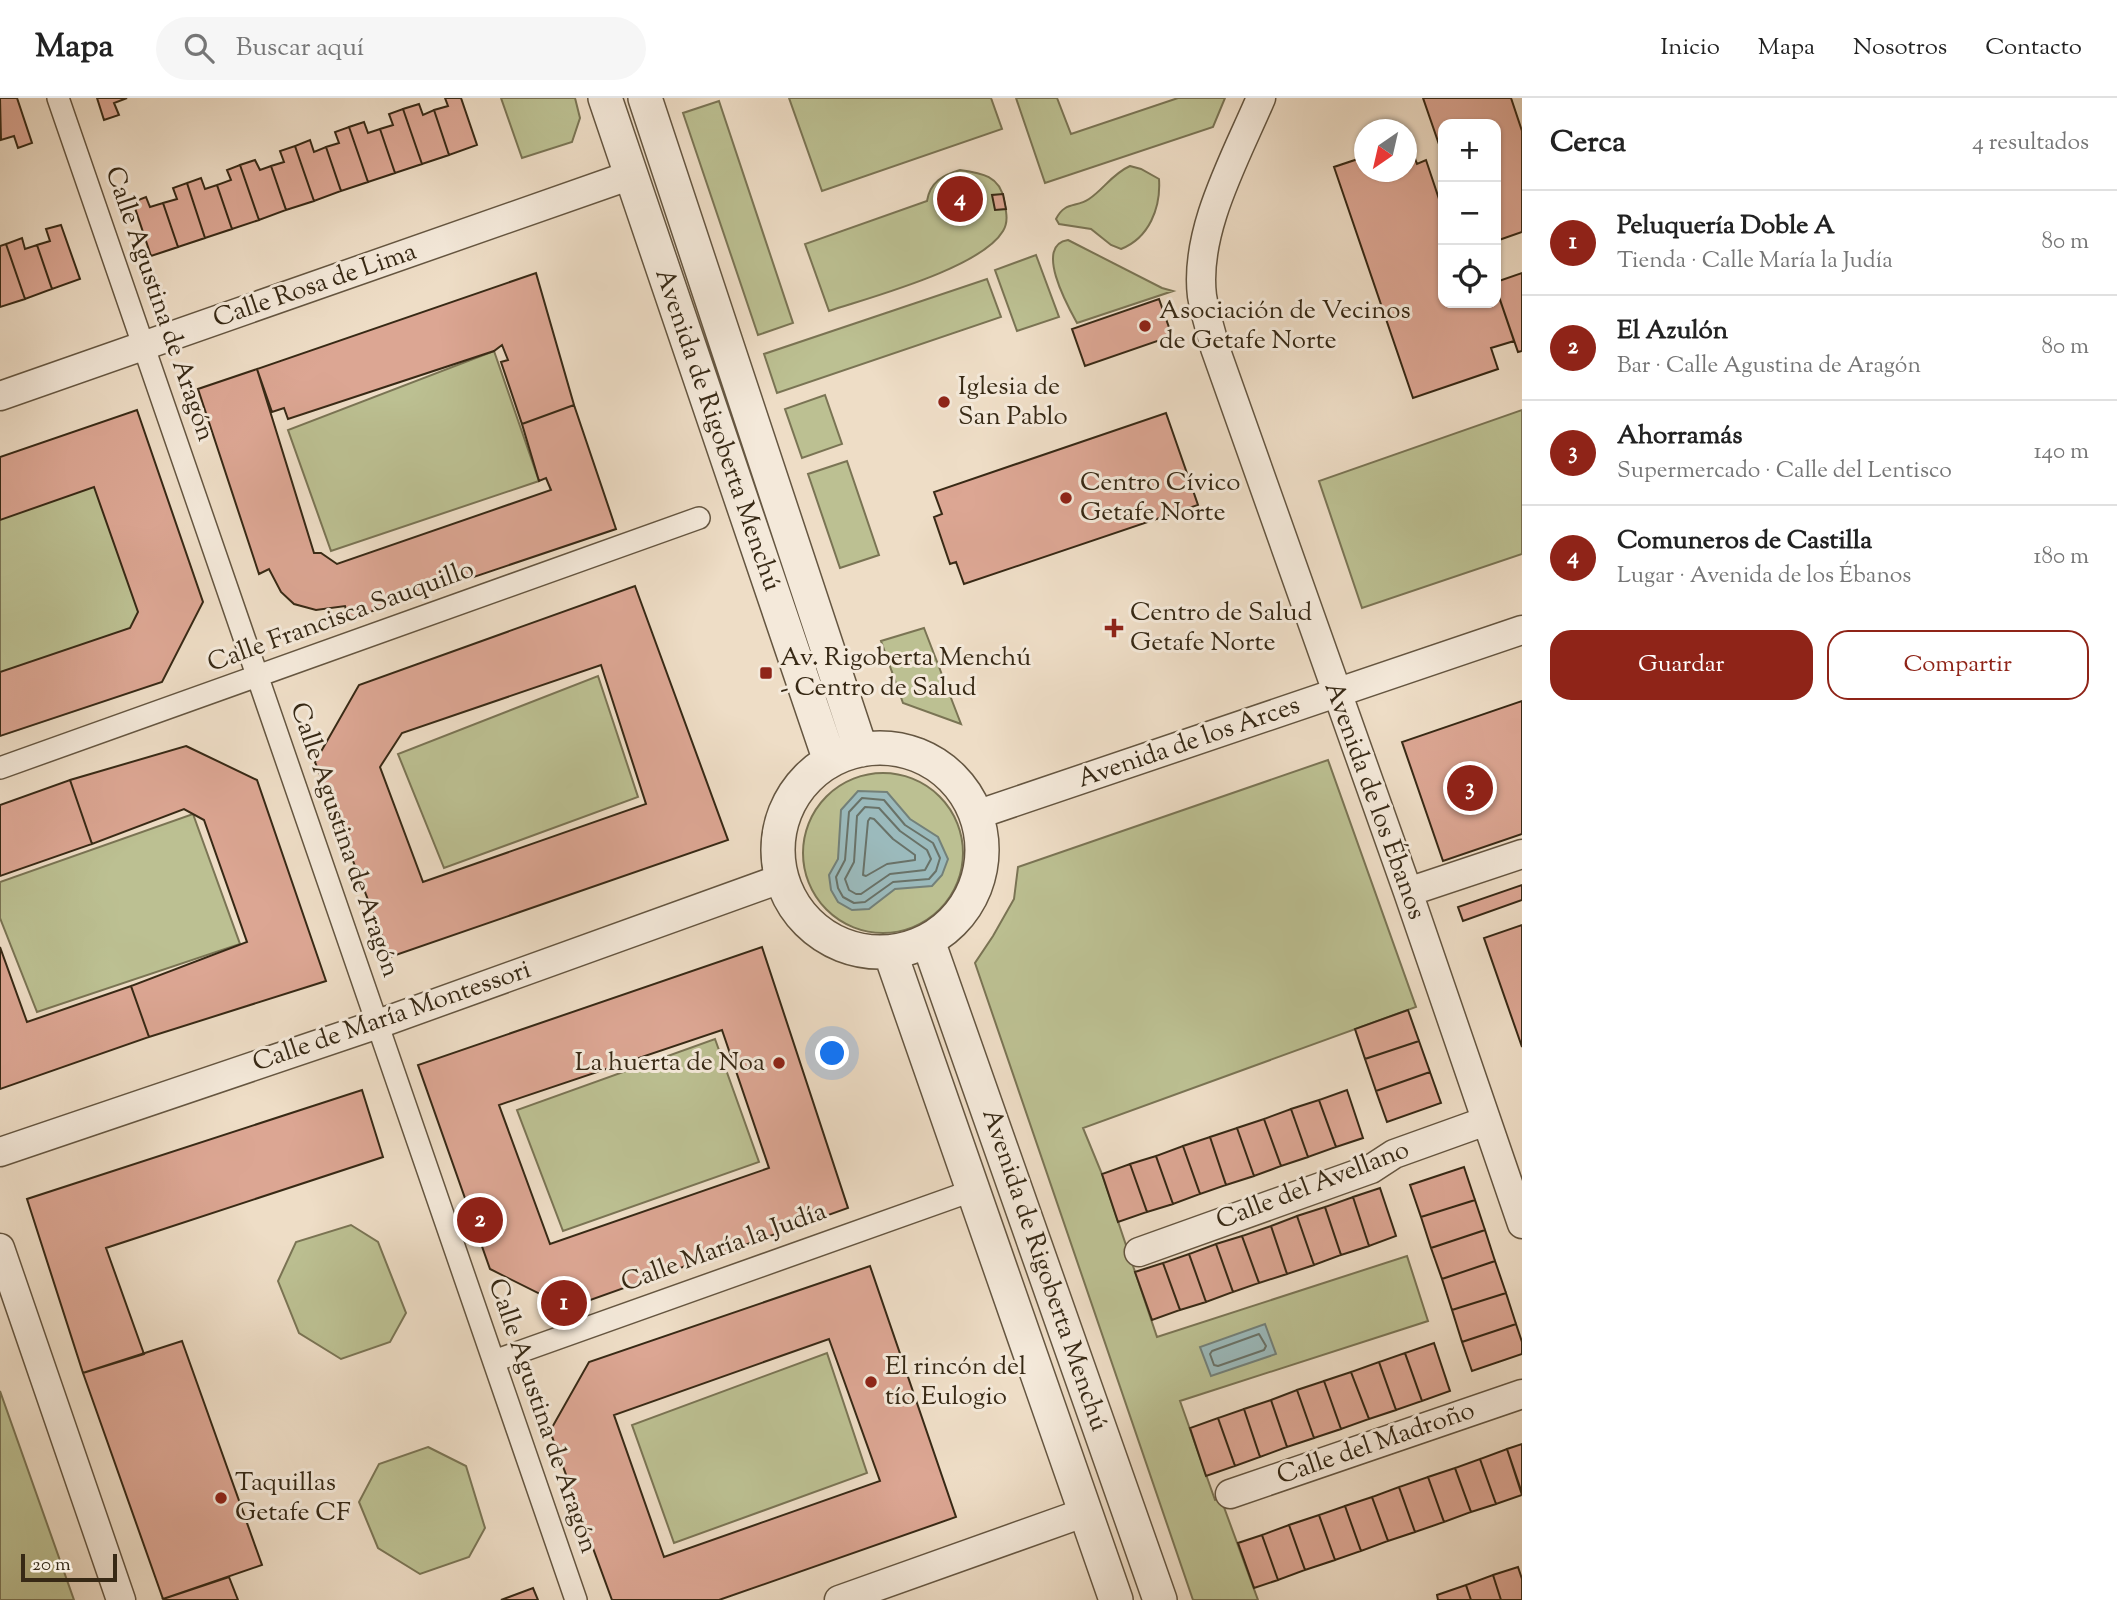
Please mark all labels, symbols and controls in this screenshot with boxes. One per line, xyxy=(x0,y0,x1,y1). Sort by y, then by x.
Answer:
search box xyxy=(156,17,646,80)
text: Mapa xyxy=(35,24,114,72)
icon: search xyxy=(180,29,218,67)
text: Buscar aquí xyxy=(236,30,364,67)
text: Inicio xyxy=(1660,31,1720,65)
text: Mapa xyxy=(1758,31,1815,65)
text: Nosotros xyxy=(1853,31,1947,65)
text: Contacto xyxy=(1985,31,2082,65)
north arrow xyxy=(1354,119,1417,182)
map controls xyxy=(1438,119,1501,308)
button: + xyxy=(1438,119,1501,182)
text: Cerca xyxy=(1550,122,1626,165)
text: 4 resultados xyxy=(1972,127,2089,160)
street label: Calle Agustina de Aragón xyxy=(95,162,223,446)
pin: 4 xyxy=(937,173,983,225)
button: − xyxy=(1438,182,1501,245)
text: Peluquería Doble A xyxy=(1617,208,1835,245)
text: 1 xyxy=(1569,226,1577,259)
text: 80 m xyxy=(2041,226,2089,259)
street label: Calle Rosa de Lima xyxy=(208,234,422,338)
button: locate xyxy=(1438,245,1501,308)
text: Tienda · Calle María la Judía xyxy=(1617,245,1893,278)
street label: Avenida de Rigoberta Menchú xyxy=(644,264,790,596)
place label: Asociación de Vecinos de Getafe Norte xyxy=(1159,293,1411,360)
text: El Azulón xyxy=(1617,313,1728,350)
marker: Asociación de Vecinos de Getafe Norte xyxy=(1137,318,1153,334)
text: 2 xyxy=(1568,331,1578,364)
text: 80 m xyxy=(2041,331,2089,364)
text: Bar · Calle Agustina de Aragón xyxy=(1617,350,1921,383)
place label: Iglesia de San Pablo xyxy=(958,369,1068,436)
marker: Iglesia de San Pablo xyxy=(936,394,952,410)
text: Ahorramás xyxy=(1617,418,1743,455)
text: 3 xyxy=(1568,436,1578,469)
text: 140 m xyxy=(2034,436,2089,469)
text: Supermercado · Calle del Lentisco xyxy=(1617,455,1952,488)
place label: Centro Cívico Getafe Norte xyxy=(1080,465,1241,532)
marker: Centro Cívico Getafe Norte xyxy=(1058,490,1074,506)
text: Comuneros de Castilla xyxy=(1617,523,1872,560)
text: 4 xyxy=(1567,541,1579,574)
text: 180 m xyxy=(2034,541,2089,574)
street label: Calle Francisca Sauquillo xyxy=(203,552,479,682)
text: Lugar · Avenida de los Ébanos xyxy=(1617,560,1911,593)
place label: Centro de Salud Getafe Norte xyxy=(1130,595,1312,662)
marker: Centro de Salud Getafe Norte xyxy=(1104,618,1124,638)
button: Guardar xyxy=(1550,630,1813,700)
button: Compartir xyxy=(1827,630,2089,700)
place label: Av. Rigoberta Menchú - Centro de Salud xyxy=(780,640,1031,707)
marker: Av. Rigoberta Menchú - Centro de Salud xyxy=(758,665,774,681)
street label: Avenida de los Ébanos xyxy=(1314,677,1434,925)
street label: Avenida de los Arces xyxy=(1073,688,1305,798)
street label: Calle Agustina de Aragón xyxy=(280,698,408,982)
pin: 3 xyxy=(1447,762,1493,814)
street label: Calle de María Montessori xyxy=(248,952,536,1082)
your location xyxy=(815,1036,849,1070)
place label: La huerta de Noa xyxy=(575,1045,765,1082)
marker: La huerta de Noa xyxy=(771,1055,787,1071)
street label: Avenida de Rigoberta Menchú xyxy=(971,1104,1117,1436)
street label: Calle del Avellano xyxy=(1211,1132,1415,1240)
pin: 2 xyxy=(457,1194,503,1246)
street label: Calle María la Judía xyxy=(616,1194,832,1302)
street label: Calle Agustina de Aragón xyxy=(478,1274,606,1558)
pin: 1 xyxy=(541,1277,587,1329)
place label: El rincón del tío Eulogio xyxy=(885,1349,1026,1416)
marker: El rincón del tío Eulogio xyxy=(863,1374,879,1390)
street label: Calle del Madroño xyxy=(1272,1393,1480,1495)
place label: Taquillas Getafe CF xyxy=(235,1465,351,1532)
marker: Taquillas Getafe CF xyxy=(213,1490,229,1506)
scale bar xyxy=(21,1551,117,1583)
text: 20 m xyxy=(32,1552,71,1579)

